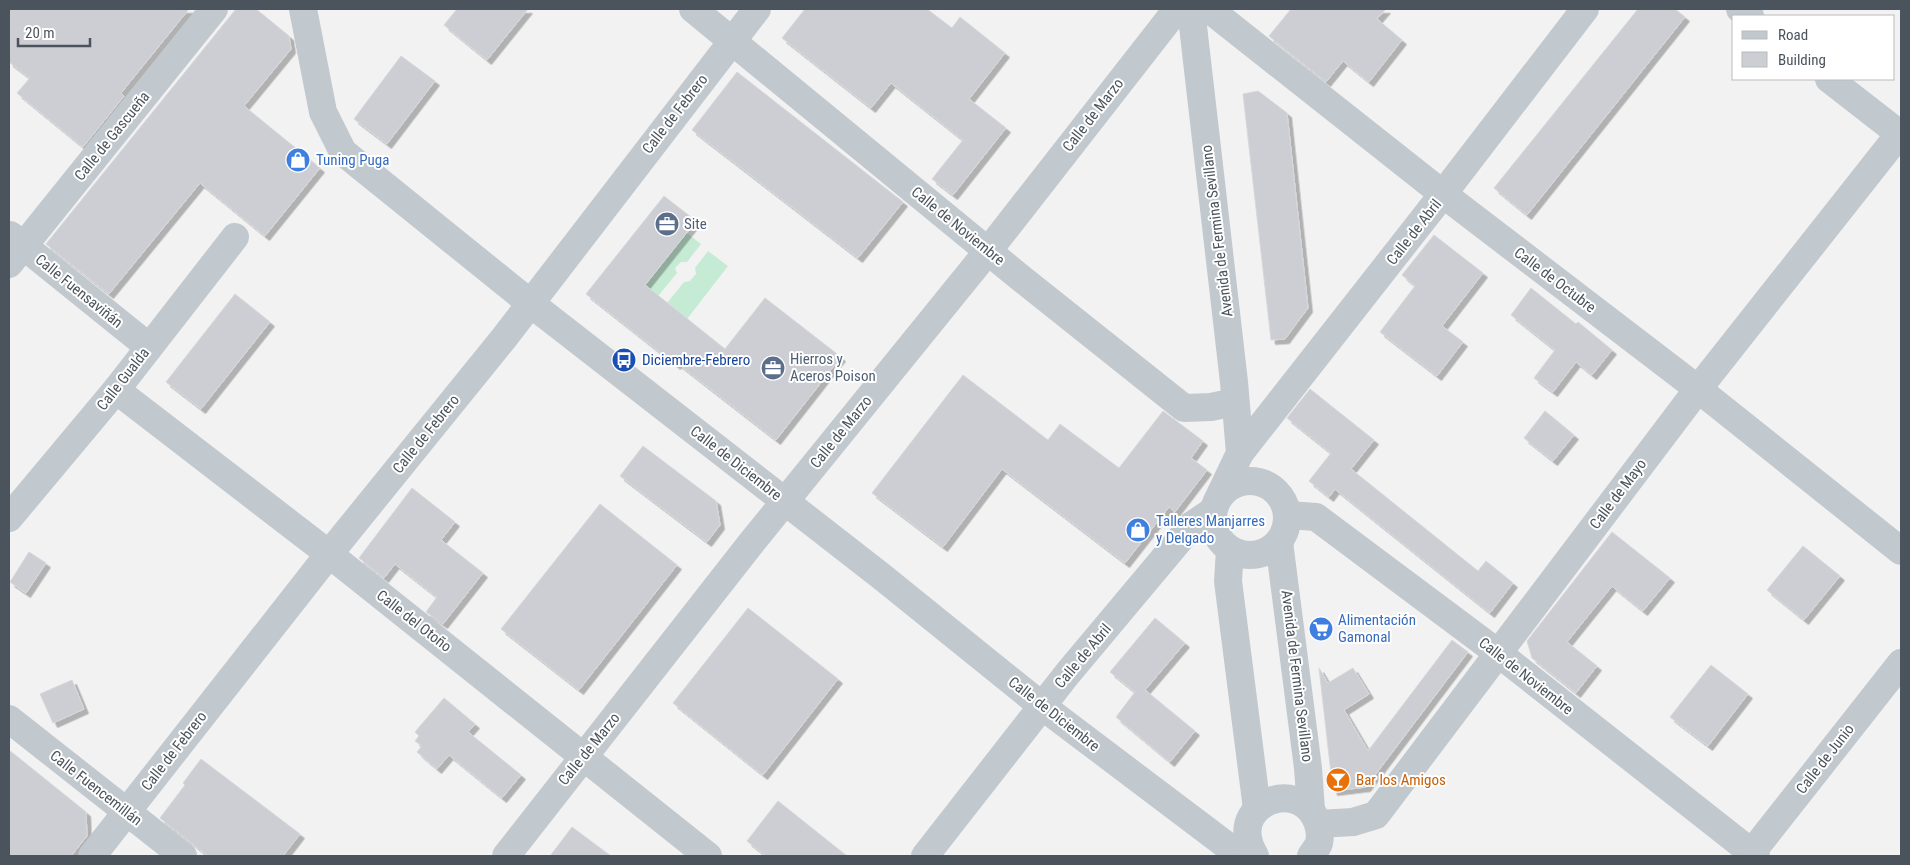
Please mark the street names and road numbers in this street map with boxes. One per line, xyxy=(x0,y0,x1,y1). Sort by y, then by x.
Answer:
street label: Calle de Febrero xyxy=(638,71,712,157)
street label: Calle de Marzo xyxy=(1059,75,1127,155)
street label: Calle de Gascueña xyxy=(71,88,153,184)
street label: Avenida de Fermina Sevillano xyxy=(1198,144,1236,318)
street label: Calle de Noviembre xyxy=(908,183,1008,269)
street label: Calle de Abril xyxy=(1383,196,1445,268)
street label: Calle de Octubre xyxy=(1511,243,1599,317)
street label: Calle Fuensaviñán xyxy=(32,250,126,332)
street label: Calle Gualda xyxy=(93,344,153,414)
street label: Calle de Febrero xyxy=(389,391,463,477)
street label: Calle de Marzo xyxy=(806,392,876,472)
street label: Calle de Diciembre xyxy=(687,422,785,504)
street label: Calle de Mayo xyxy=(1586,455,1650,533)
street label: Calle del Otoño xyxy=(373,586,455,656)
street label: Avenida de Fermina Sevillano xyxy=(1278,589,1316,763)
street label: Calle de Abril xyxy=(1051,620,1115,692)
street label: Calle de Noviembre xyxy=(1475,634,1577,718)
street label: Calle de Diciembre xyxy=(1005,673,1103,755)
street label: Calle de Febrero xyxy=(137,708,211,794)
street label: Calle de Marzo xyxy=(554,709,624,789)
street label: Calle de Junio xyxy=(1792,720,1858,798)
street label: Calle Fuencemillán xyxy=(46,747,146,829)

